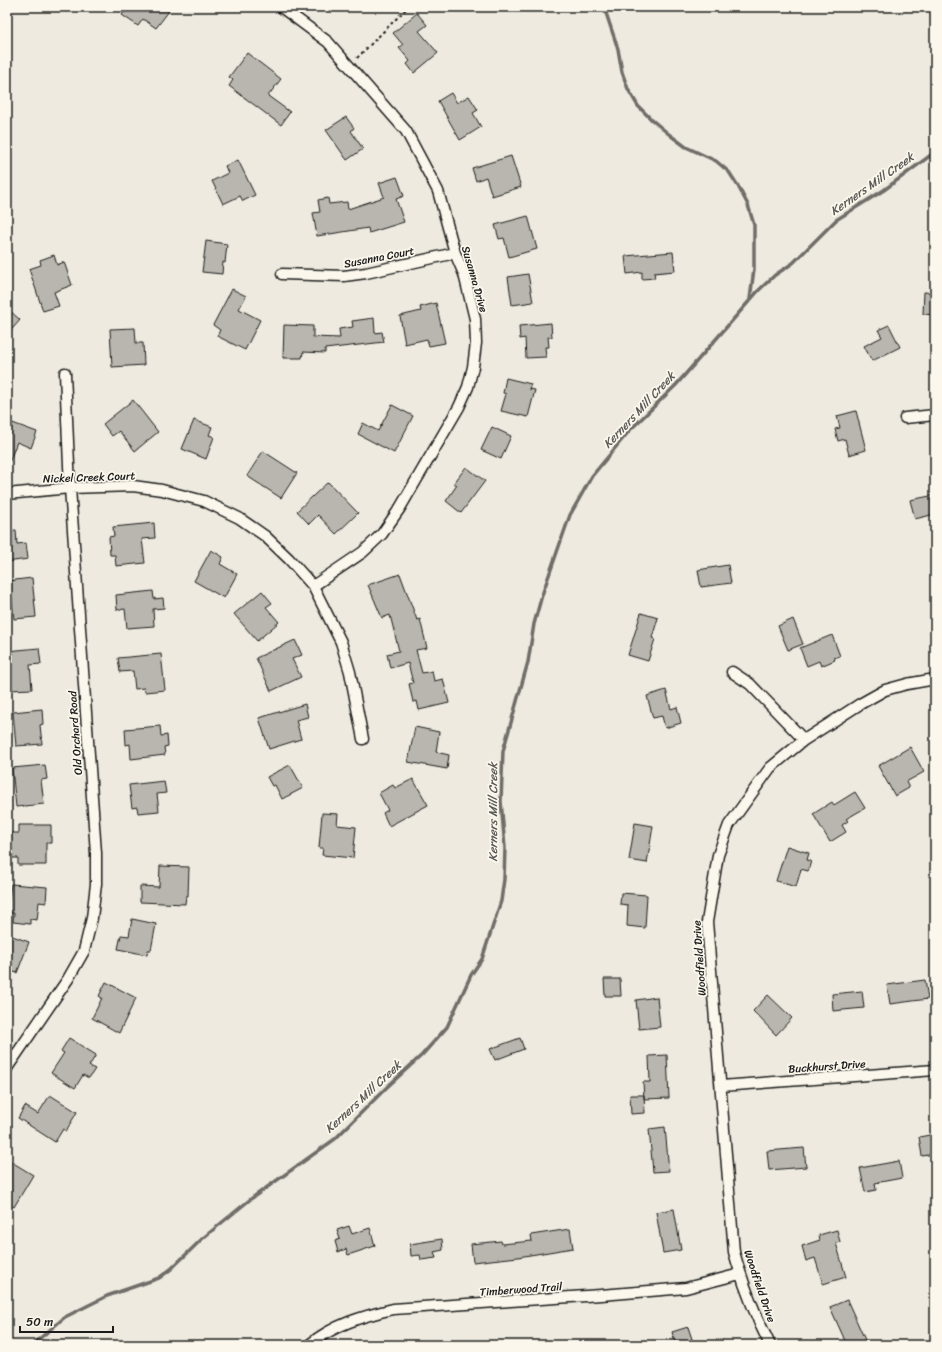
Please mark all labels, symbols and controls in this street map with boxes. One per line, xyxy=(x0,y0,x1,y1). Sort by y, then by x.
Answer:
water label: Kerners Mill Creek xyxy=(825,146,920,221)
street label: Susanna Court xyxy=(342,241,416,274)
street label: Susanna Drive xyxy=(456,244,493,315)
water label: Kerners Mill Creek xyxy=(597,365,682,454)
street label: Nickel Creek Court xyxy=(43,466,136,489)
street label: Old Orchard Road xyxy=(63,689,88,776)
water label: Kerners Mill Creek xyxy=(482,761,504,861)
street label: Woodfield Drive xyxy=(687,919,712,996)
water label: Kerners Mill Creek xyxy=(319,1054,408,1139)
street label: Buckhurst Drive xyxy=(788,1054,867,1079)
street label: Woodfield Drive xyxy=(738,1247,781,1325)
street label: Timberwood Trail xyxy=(479,1277,564,1302)
scale bar xyxy=(20,1308,113,1334)
text: 50 m xyxy=(26,1311,53,1333)

